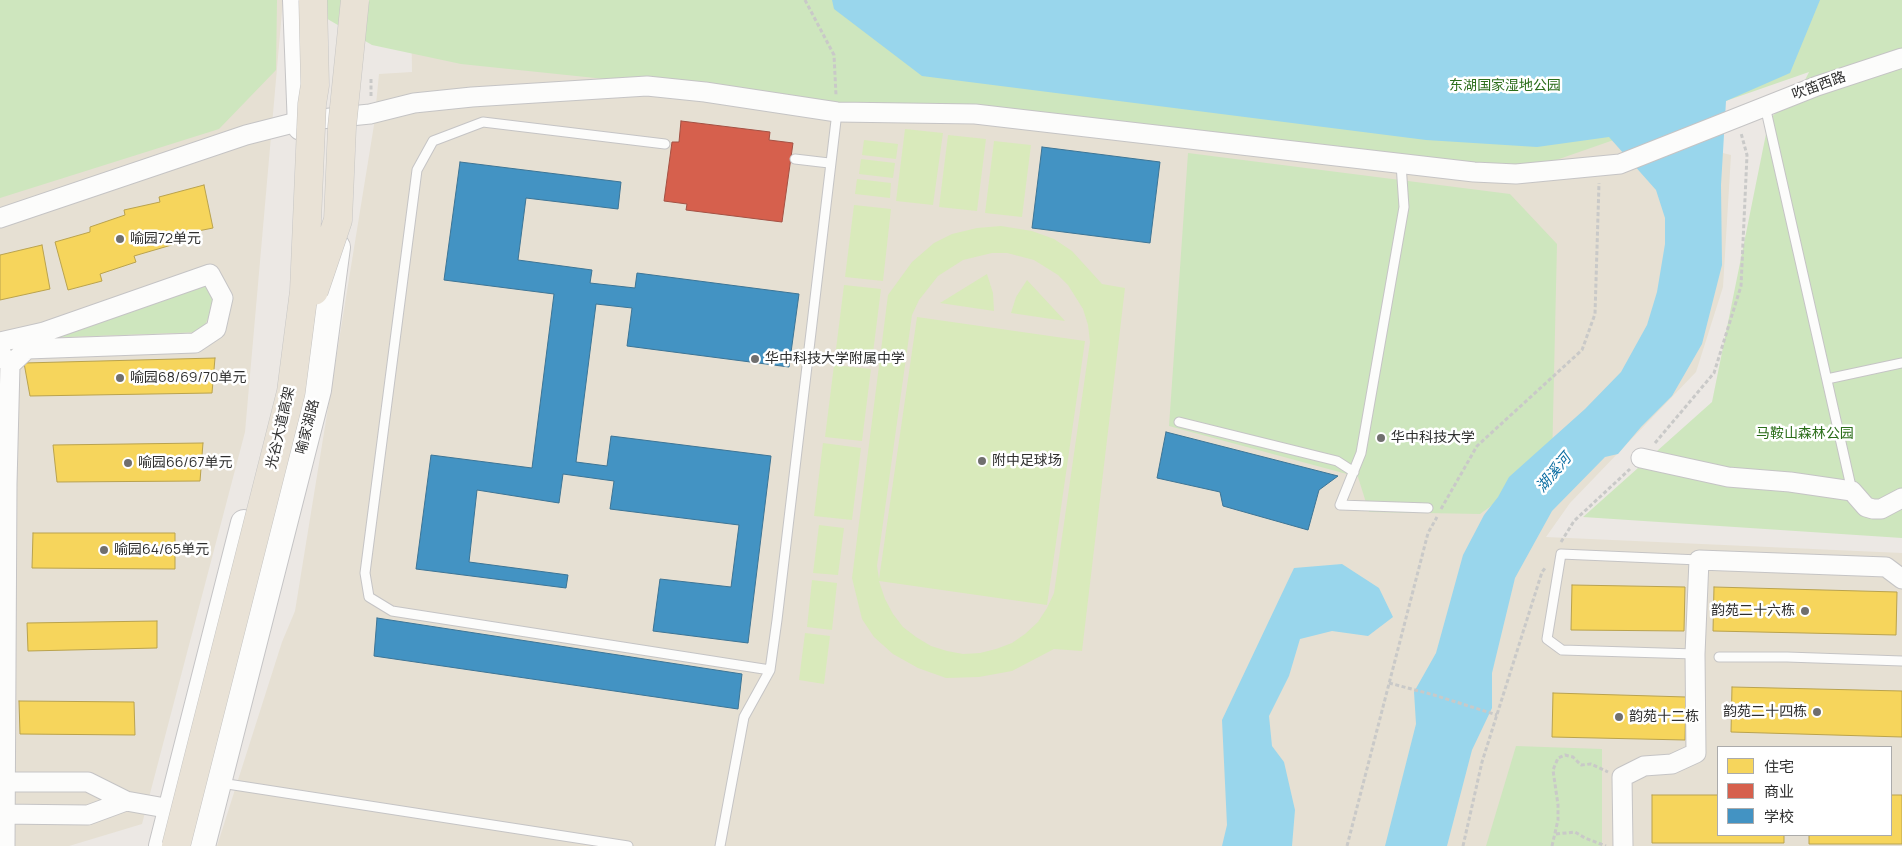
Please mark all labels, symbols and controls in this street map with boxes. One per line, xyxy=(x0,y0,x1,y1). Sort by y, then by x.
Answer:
street label: 吹笛西路 xyxy=(1790,69,1848,103)
park label: 东湖国家湿地公园 xyxy=(1449,78,1561,94)
place label: 喻园72单元 xyxy=(130,231,201,247)
marker: 喻园72单元 xyxy=(114,233,126,245)
place label: 华中科技大学附属中学 xyxy=(765,351,905,367)
marker: 华中科技大学附属中学 xyxy=(749,353,761,365)
place label: 喻园68/69/70单元 xyxy=(130,370,246,386)
marker: 喻园68/69/70单元 xyxy=(114,372,126,384)
street label: 光谷大道高架 xyxy=(263,385,299,471)
street label: 喻家湖路 xyxy=(293,398,323,456)
park label: 马鞍山森林公园 xyxy=(1756,426,1854,442)
place label: 华中科技大学 xyxy=(1391,430,1475,446)
marker: 华中科技大学 xyxy=(1375,432,1387,444)
water label: 湖溪河 xyxy=(1533,450,1575,496)
place label: 附中足球场 xyxy=(992,453,1062,469)
place label: 喻园66/67单元 xyxy=(138,455,233,471)
marker: 附中足球场 xyxy=(976,455,988,467)
marker: 喻园66/67单元 xyxy=(122,457,134,469)
place label: 喻园64/65单元 xyxy=(114,542,209,558)
marker: 喻园64/65单元 xyxy=(98,544,110,556)
place label: 韵苑二十六栋 xyxy=(1711,603,1795,619)
marker: 韵苑二十六栋 xyxy=(1799,605,1811,617)
place label: 韵苑二十四栋 xyxy=(1723,704,1807,720)
marker: 韵苑二十四栋 xyxy=(1811,706,1823,718)
place label: 韵苑十二栋 xyxy=(1629,709,1699,725)
marker: 韵苑十二栋 xyxy=(1613,711,1625,723)
legend xyxy=(1717,746,1892,836)
text: 住宅 xyxy=(1764,756,1794,777)
text: 商业 xyxy=(1764,781,1794,802)
text: 学校 xyxy=(1764,806,1794,827)

